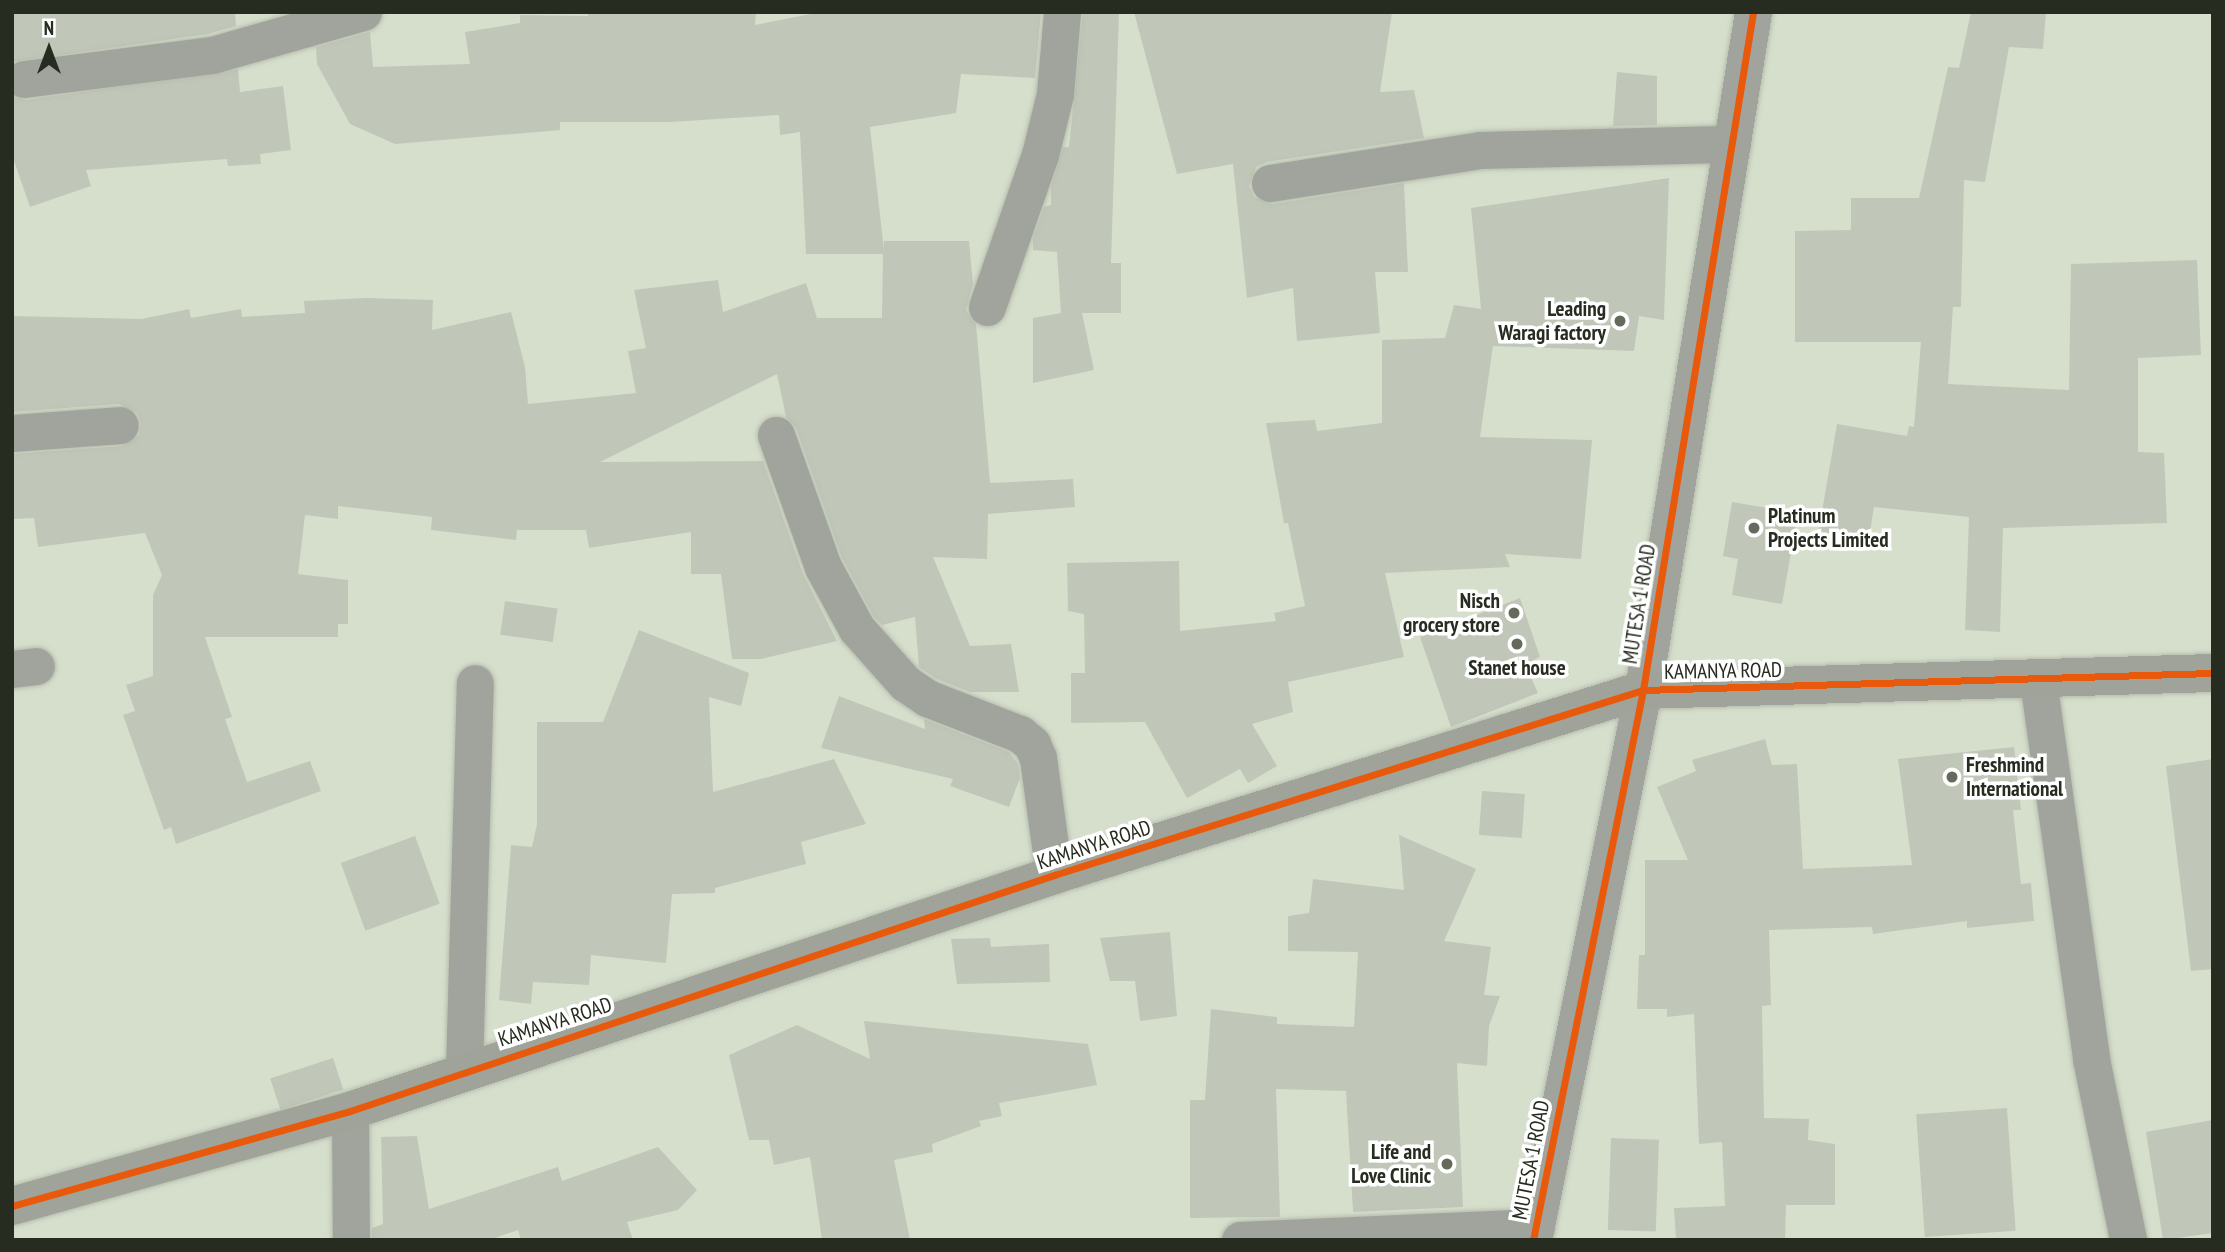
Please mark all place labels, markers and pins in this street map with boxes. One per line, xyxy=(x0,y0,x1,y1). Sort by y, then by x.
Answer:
place label: Leading Waragi factory xyxy=(1498,296,1606,346)
marker: Leading Waragi factory xyxy=(1612,313,1628,329)
place label: Platinum Projects Limited xyxy=(1768,503,1889,553)
marker: Platinum Projects Limited xyxy=(1746,520,1762,536)
place label: Nisch grocery store xyxy=(1402,588,1500,638)
marker: Nisch grocery store xyxy=(1506,605,1522,621)
marker: Stanet house xyxy=(1509,636,1525,652)
place label: Stanet house xyxy=(1468,655,1566,681)
place label: Freshmind International xyxy=(1966,752,2063,802)
marker: Freshmind International xyxy=(1944,769,1960,785)
place label: Life and Love Clinic xyxy=(1351,1139,1431,1189)
marker: Life and Love Clinic xyxy=(1437,1154,1457,1174)

